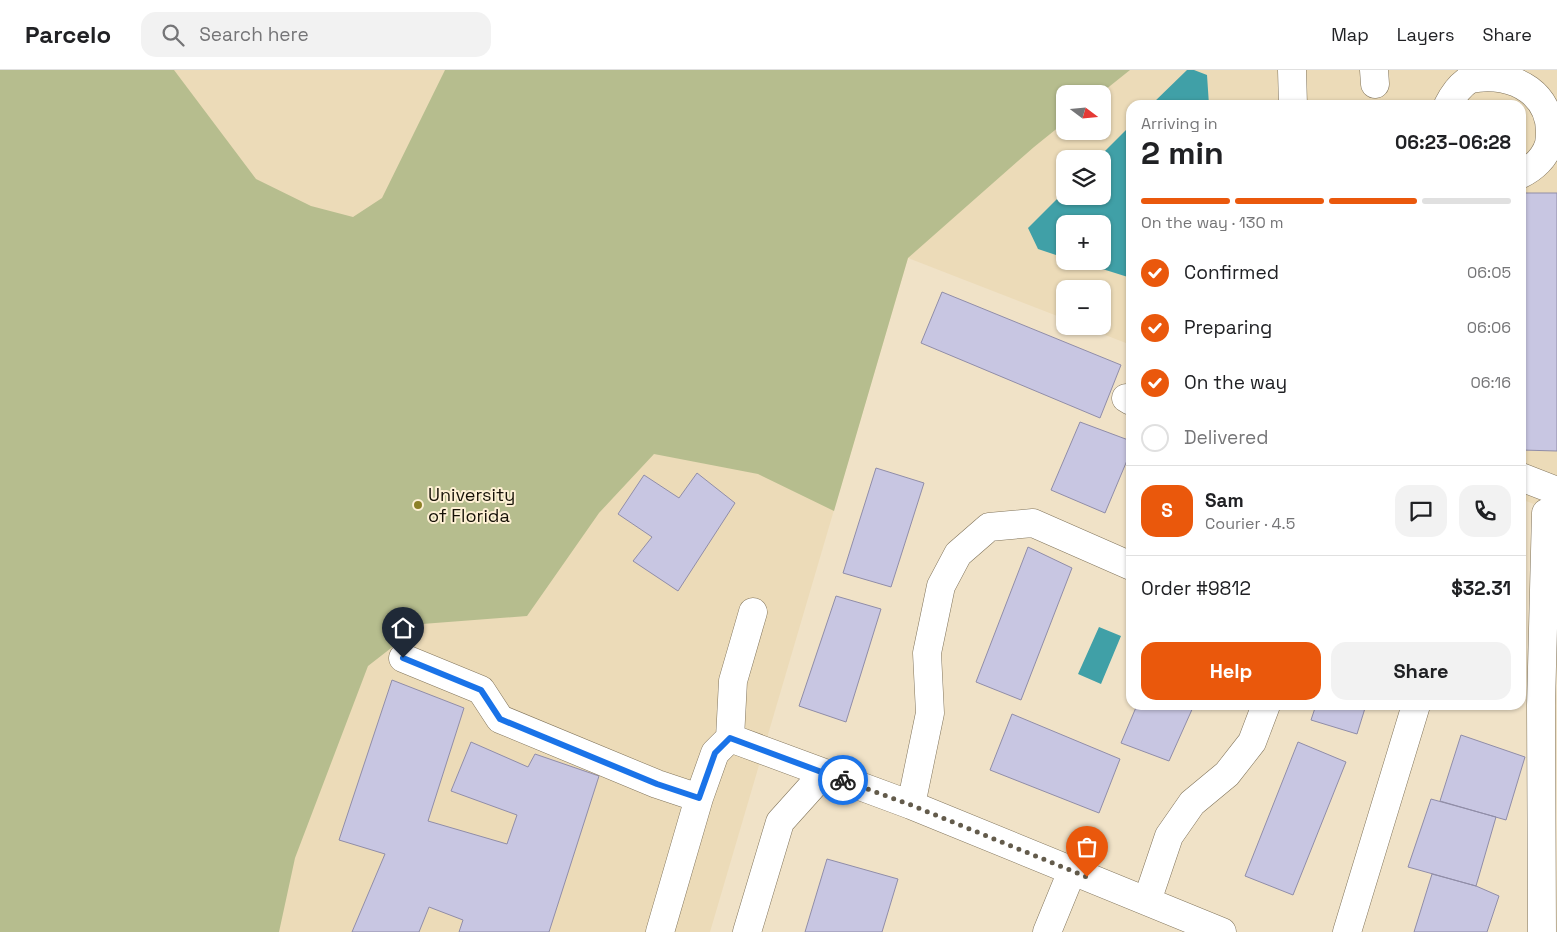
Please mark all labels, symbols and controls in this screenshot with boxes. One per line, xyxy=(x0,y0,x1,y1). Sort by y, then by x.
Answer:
search box xyxy=(141,12,491,57)
text: Parcelo xyxy=(25,19,111,50)
icon: search xyxy=(159,21,187,49)
text: Search here xyxy=(199,22,309,47)
text: Map xyxy=(1331,23,1369,46)
text: Layers xyxy=(1397,23,1454,46)
text: Share xyxy=(1482,23,1532,46)
north arrow xyxy=(1056,85,1111,140)
map controls xyxy=(1056,85,1111,335)
text: Arriving in xyxy=(1141,113,1218,134)
text: 06:23–06:28 xyxy=(1395,130,1511,155)
text: 2 min xyxy=(1141,133,1224,173)
button: layers xyxy=(1056,150,1111,205)
text: On the way · 130 m xyxy=(1141,212,1284,233)
button: + xyxy=(1056,215,1111,270)
icon: check xyxy=(1141,259,1169,287)
text: Confirmed xyxy=(1184,260,1279,285)
text: 06:05 xyxy=(1467,262,1511,283)
button: − xyxy=(1056,280,1111,335)
icon: check xyxy=(1141,314,1169,342)
text: Preparing xyxy=(1184,315,1272,340)
text: 06:06 xyxy=(1467,317,1511,338)
icon: check xyxy=(1141,369,1169,397)
text: On the way xyxy=(1184,370,1287,395)
text: 06:16 xyxy=(1470,372,1511,393)
text: Delivered xyxy=(1184,425,1269,450)
place label: University of Florida xyxy=(428,483,515,527)
button: chat xyxy=(1395,485,1447,537)
button: phone xyxy=(1459,485,1511,537)
text: Sam xyxy=(1205,488,1244,513)
text: S xyxy=(1161,498,1173,523)
marker: University of Florida xyxy=(412,499,424,511)
text: Courier · 4.5 xyxy=(1205,513,1295,534)
text: Order #9812 xyxy=(1141,576,1251,601)
text: $32.31 xyxy=(1451,576,1511,601)
pin xyxy=(382,607,424,658)
icon: home xyxy=(389,614,417,642)
button: Help xyxy=(1141,642,1321,700)
button: Share xyxy=(1331,642,1511,700)
courier xyxy=(818,755,868,805)
icon: bike xyxy=(829,766,857,794)
pin xyxy=(1066,826,1108,877)
icon: bag xyxy=(1073,833,1101,861)

